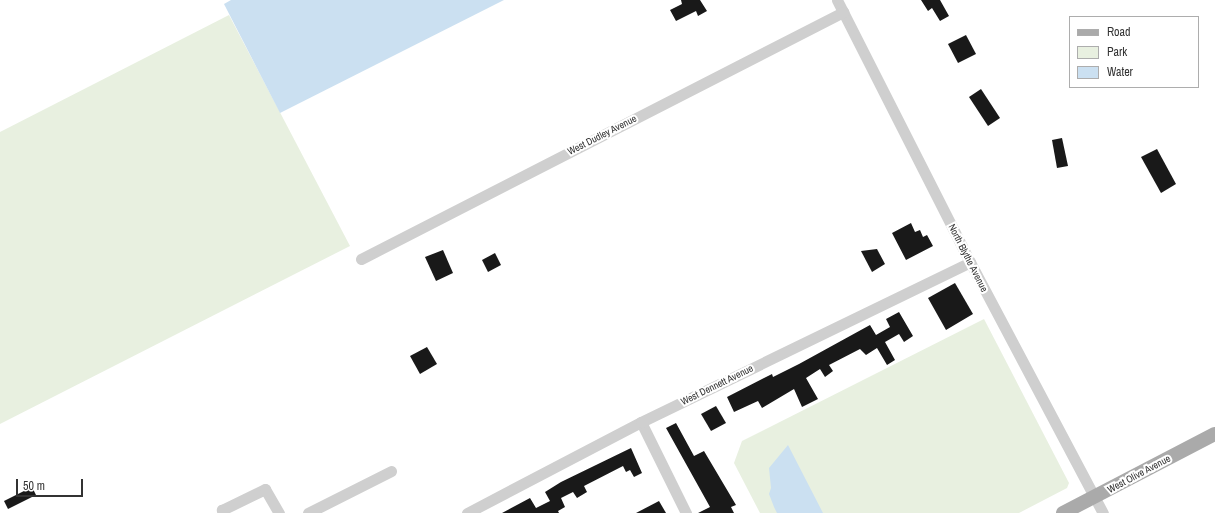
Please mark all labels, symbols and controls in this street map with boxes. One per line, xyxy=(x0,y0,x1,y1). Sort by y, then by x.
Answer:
legend xyxy=(1069,16,1199,88)
text: Road xyxy=(1107,24,1131,40)
text: Park xyxy=(1107,44,1127,60)
text: Water xyxy=(1107,64,1133,80)
street label: West Dudley Avenue xyxy=(565,112,639,158)
street label: North Blythe Avenue xyxy=(946,222,990,294)
street label: West Dennett Avenue xyxy=(679,362,755,408)
street label: West Olive Avenue xyxy=(1105,452,1173,496)
scale bar xyxy=(18,471,85,497)
text: 50 m xyxy=(23,478,45,494)

